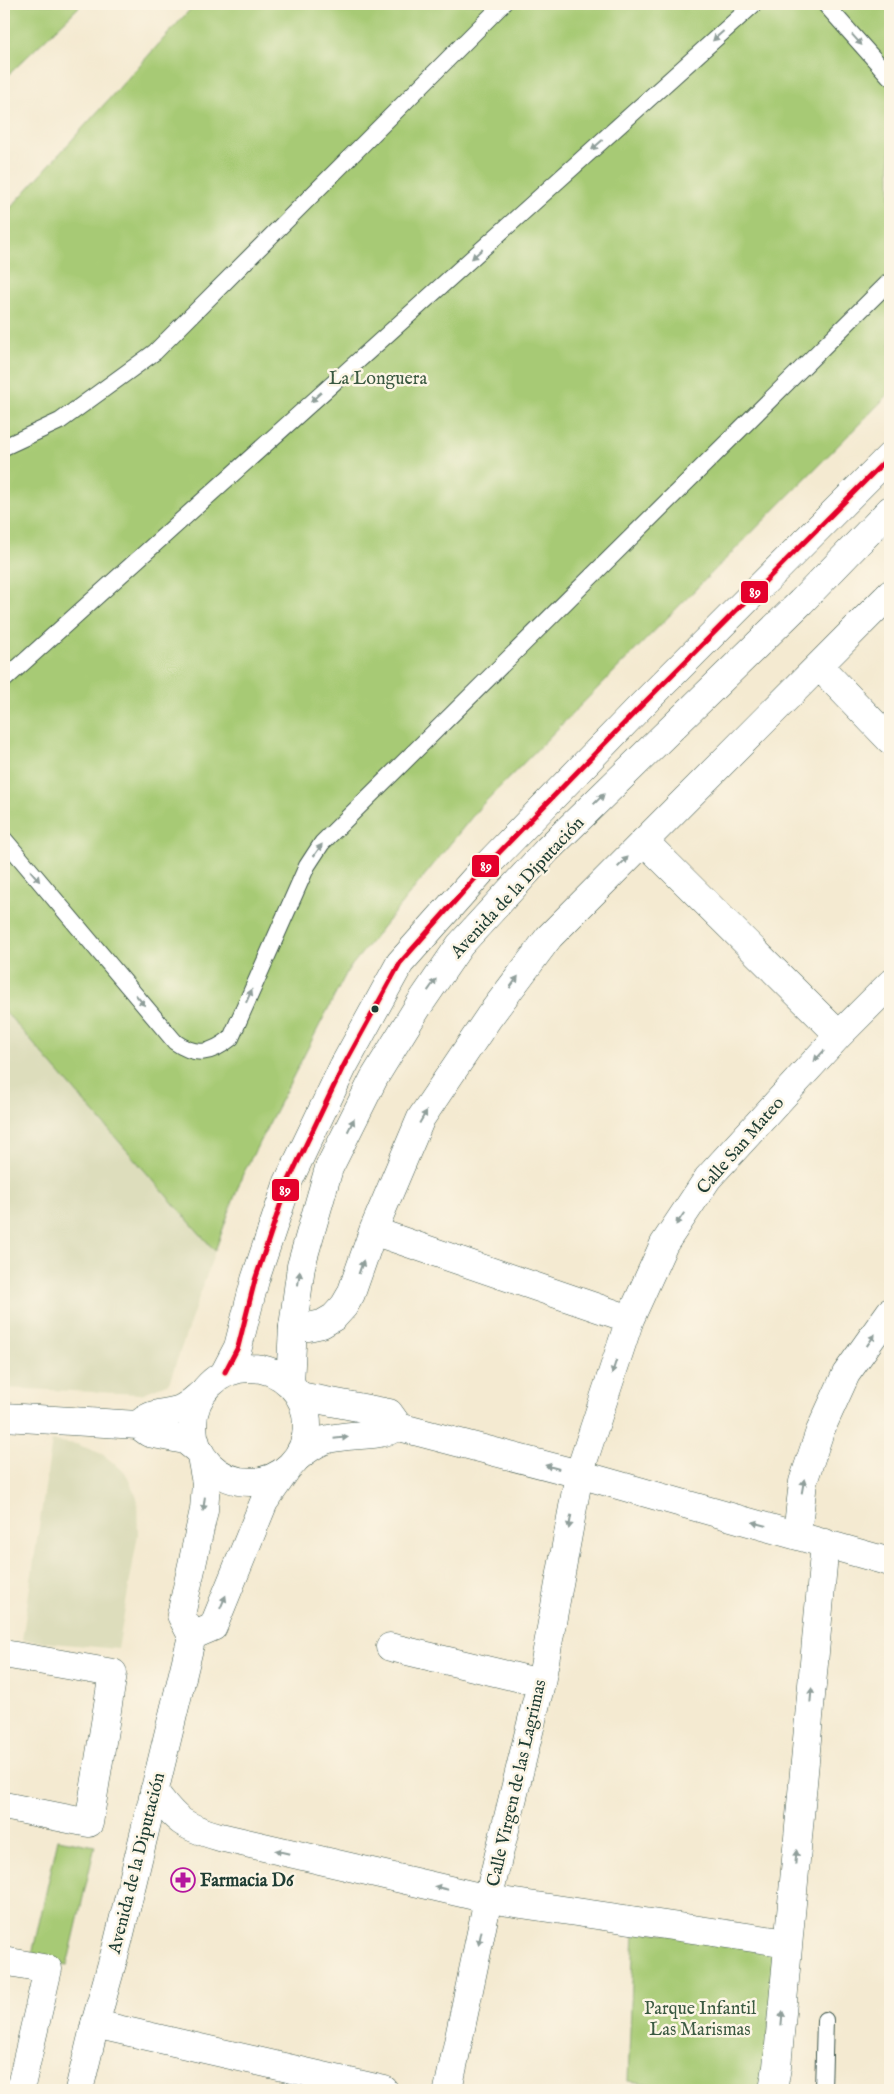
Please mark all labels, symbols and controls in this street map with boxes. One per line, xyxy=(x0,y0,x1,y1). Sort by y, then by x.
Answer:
one-way arrow xyxy=(712,31,725,42)
one-way arrow xyxy=(851,34,863,46)
one-way arrow xyxy=(592,139,604,151)
one-way arrow xyxy=(471,248,483,260)
park label: La Longuera xyxy=(329,368,427,391)
one-way arrow xyxy=(311,391,323,403)
line badge: 89 xyxy=(740,580,769,604)
text: 89 xyxy=(749,584,761,602)
one-way arrow xyxy=(593,793,605,805)
street label: Avenida de la Diputación xyxy=(446,812,590,965)
one-way arrow xyxy=(313,843,323,856)
line badge: 89 xyxy=(471,854,500,878)
one-way arrow xyxy=(617,857,629,869)
text: 89 xyxy=(480,858,492,876)
one-way arrow xyxy=(29,870,40,882)
one-way arrow xyxy=(509,976,519,989)
one-way arrow xyxy=(427,978,437,992)
one-way arrow xyxy=(245,989,253,1003)
one-way arrow xyxy=(134,994,145,1007)
unlabelled marker xyxy=(370,1004,380,1014)
one-way arrow xyxy=(813,1049,825,1061)
street label: Calle San Mateo xyxy=(692,1092,790,1200)
one-way arrow xyxy=(419,1109,427,1124)
one-way arrow xyxy=(347,1118,355,1132)
line badge: 89 xyxy=(271,1178,300,1202)
text: 89 xyxy=(279,1182,291,1200)
one-way arrow xyxy=(675,1212,685,1226)
one-way arrow xyxy=(358,1259,365,1274)
one-way arrow xyxy=(295,1270,303,1286)
one-way arrow xyxy=(866,1333,876,1347)
one-way arrow xyxy=(610,1359,617,1374)
one-way arrow xyxy=(333,1434,349,1442)
one-way arrow xyxy=(545,1463,560,1471)
one-way arrow xyxy=(800,1478,808,1494)
one-way arrow xyxy=(200,1496,208,1512)
one-way arrow xyxy=(566,1515,574,1530)
one-way arrow xyxy=(752,1520,767,1528)
one-way arrow xyxy=(219,1595,227,1609)
street label: Calle Virgen de las Lagrimas xyxy=(482,1678,552,1889)
one-way arrow xyxy=(807,1687,815,1703)
street label: Avenida de la Diputación xyxy=(104,1770,171,1957)
one-way arrow xyxy=(274,1847,290,1855)
one-way arrow xyxy=(793,1848,801,1864)
pharmacy icon: Farmacia D6 xyxy=(170,1867,196,1893)
place label: Farmacia D6 xyxy=(200,1870,295,1893)
one-way arrow xyxy=(433,1884,448,1892)
one-way arrow xyxy=(476,1930,484,1945)
park label: Parque Infantil Las Marismas xyxy=(644,1998,756,2042)
one-way arrow xyxy=(778,2010,786,2026)

